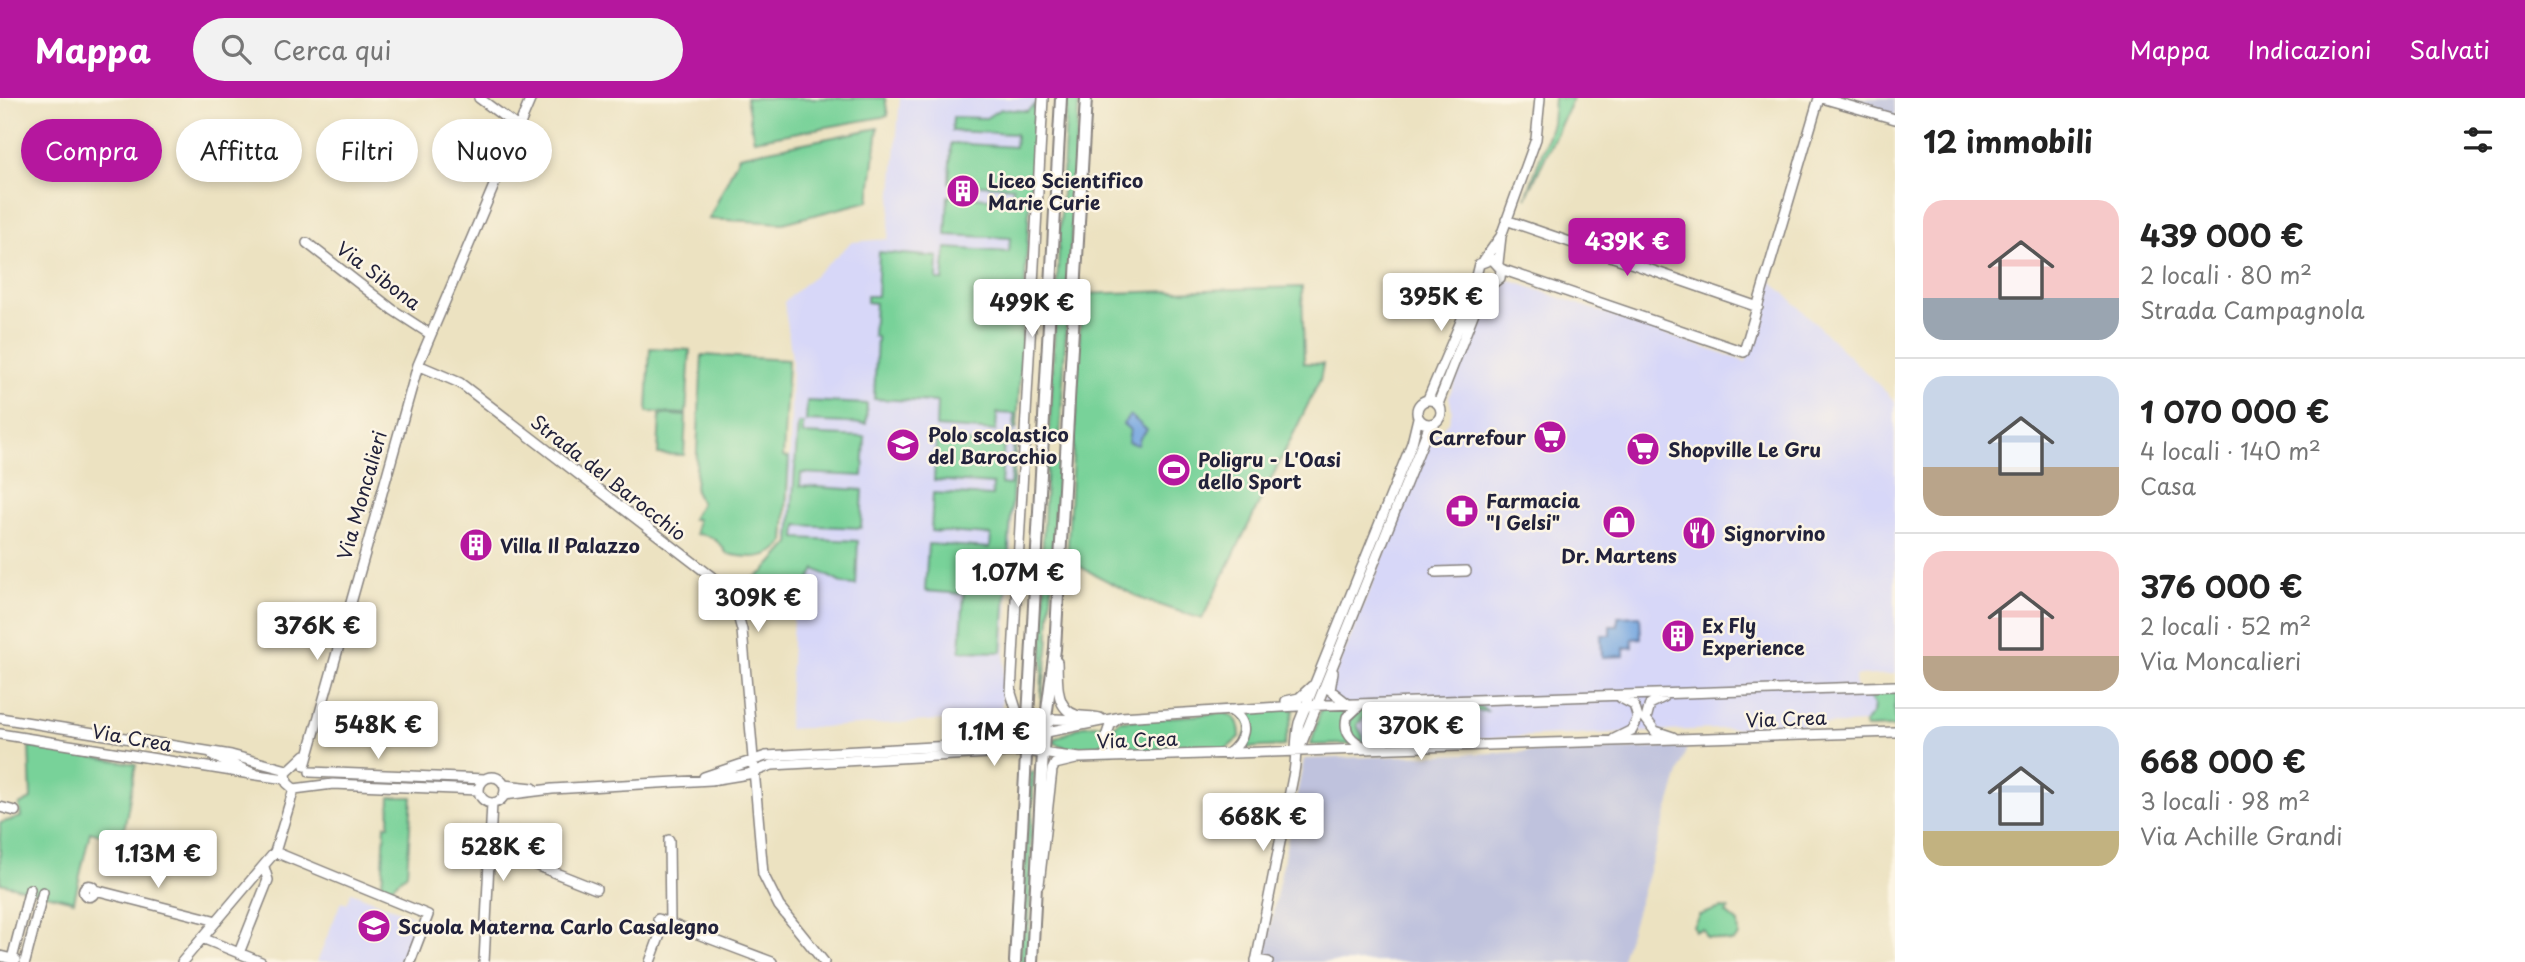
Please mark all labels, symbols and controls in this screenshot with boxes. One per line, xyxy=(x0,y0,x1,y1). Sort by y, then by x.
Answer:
search box xyxy=(193,18,683,81)
text: Mappa xyxy=(35,24,151,74)
icon: search xyxy=(217,30,255,68)
text: Cerca qui xyxy=(273,30,392,69)
text: Mappa xyxy=(2130,31,2210,67)
text: Indicazioni xyxy=(2248,31,2371,67)
text: Salvati xyxy=(2409,31,2490,67)
text: 12 immobili xyxy=(1923,118,2093,163)
chip: Compra xyxy=(21,119,162,182)
chip: Affitta xyxy=(176,119,302,182)
chip: Filtri xyxy=(316,119,418,182)
chip: Nuovo xyxy=(432,119,552,182)
icon: filters xyxy=(2459,121,2497,159)
place label: Liceo Scientifico Marie Curie xyxy=(988,166,1143,216)
building icon: Liceo Scientifico Marie Curie xyxy=(944,172,982,210)
text: 439 000 € xyxy=(2140,212,2304,257)
pin: 439K € xyxy=(1570,218,1684,278)
text: 439K € xyxy=(1584,223,1670,258)
icon: home xyxy=(1979,228,2063,312)
street label: Via Sibona xyxy=(331,234,427,316)
text: 2 locali · 80 m² xyxy=(2140,257,2312,292)
pin: 395K € xyxy=(1384,274,1498,333)
text: 395K € xyxy=(1399,278,1483,313)
pin: 499K € xyxy=(975,280,1089,339)
text: 499K € xyxy=(990,284,1074,319)
text: Strada Campagnola xyxy=(2140,292,2365,327)
text: 1 070 000 € xyxy=(2140,388,2330,433)
icon: home xyxy=(1979,404,2063,488)
street label: Strada del Barocchio xyxy=(525,407,693,547)
supermarket icon: Carrefour xyxy=(1531,418,1569,456)
place label: Polo scolastico del Barocchio xyxy=(928,420,1069,470)
place label: Carrefour xyxy=(1429,423,1526,451)
school or university icon: Polo scolastico del Barocchio xyxy=(884,426,922,464)
street label: Via Moncalieri xyxy=(329,427,393,563)
supermarket icon: Shopville Le Gru xyxy=(1624,430,1662,468)
text: 4 locali · 140 m² xyxy=(2140,433,2321,468)
place label: Shopville Le Gru xyxy=(1668,435,1821,463)
place label: Poligru - L'Oasi dello Sport xyxy=(1198,445,1341,495)
sports icon: Poligru - L'Oasi dello Sport xyxy=(1155,451,1193,489)
text: Casa xyxy=(2140,468,2196,503)
place label: Farmacia "I Gelsi" xyxy=(1486,486,1580,536)
pharmacy icon: Farmacia "I Gelsi" xyxy=(1443,492,1481,530)
shop icon: Dr. Martens xyxy=(1600,503,1638,541)
restaurant icon: Signorvino xyxy=(1680,514,1718,552)
place label: Signorvino xyxy=(1724,519,1825,547)
building icon: Villa Il Palazzo xyxy=(457,526,495,564)
place label: Villa Il Palazzo xyxy=(500,531,640,559)
place label: Dr. Martens xyxy=(1561,541,1677,569)
pin: 1.07M € xyxy=(953,550,1083,609)
text: 1.07M € xyxy=(972,554,1064,589)
text: 376 000 € xyxy=(2140,563,2303,608)
pin: 309K € xyxy=(701,574,815,634)
text: 309K € xyxy=(714,579,802,614)
icon: home xyxy=(1979,579,2063,663)
pin: 376K € xyxy=(260,602,374,662)
text: 376K € xyxy=(273,607,361,642)
text: 2 locali · 52 m² xyxy=(2140,608,2311,643)
place label: Ex Fly Experience xyxy=(1702,611,1805,661)
building icon: Ex Fly Experience xyxy=(1659,617,1697,655)
text: Via Moncalieri xyxy=(2140,643,2301,678)
pin: 548K € xyxy=(321,702,435,761)
pin: 370K € xyxy=(1364,702,1478,762)
street label: Via Crea xyxy=(1745,703,1827,733)
text: 548K € xyxy=(334,706,422,741)
text: 370K € xyxy=(1378,707,1464,742)
pin: 1.1M € xyxy=(937,708,1051,768)
text: 1.1M € xyxy=(958,713,1030,748)
street label: Via Crea xyxy=(90,716,174,758)
street label: Via Crea xyxy=(1096,724,1178,754)
text: 668 000 € xyxy=(2140,738,2306,783)
icon: home xyxy=(1979,754,2063,838)
text: 3 locali · 98 m² xyxy=(2140,783,2310,818)
pin: 668K € xyxy=(1206,794,1320,853)
text: 668K € xyxy=(1219,798,1307,833)
text: Via Achille Grandi xyxy=(2140,818,2343,853)
pin: 528K € xyxy=(446,824,560,883)
text: 528K € xyxy=(460,828,546,863)
pin: 1.13M € xyxy=(93,830,223,890)
text: 1.13M € xyxy=(115,835,201,870)
school or university icon: Scuola Materna Carlo Casalegno xyxy=(355,907,393,945)
place label: Scuola Materna Carlo Casalegno xyxy=(398,912,719,940)

